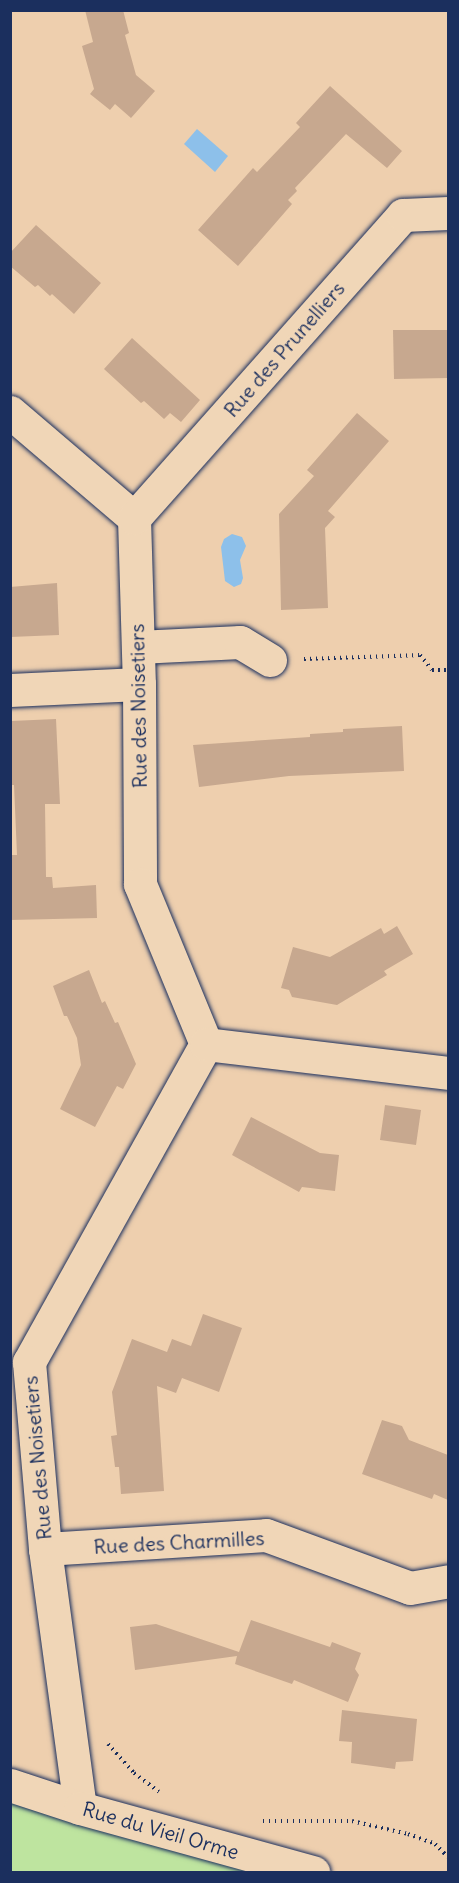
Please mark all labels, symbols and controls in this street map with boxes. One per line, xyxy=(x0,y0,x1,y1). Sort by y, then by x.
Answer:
street label: Rue des Prunelliers xyxy=(219,276,349,422)
street label: Rue des Noisetiers xyxy=(125,624,151,788)
street label: Rue des Noisetiers xyxy=(18,1375,56,1541)
street label: Rue des Charmilles xyxy=(93,1526,265,1558)
street label: Rue du Vieil Orme xyxy=(80,1796,242,1864)

